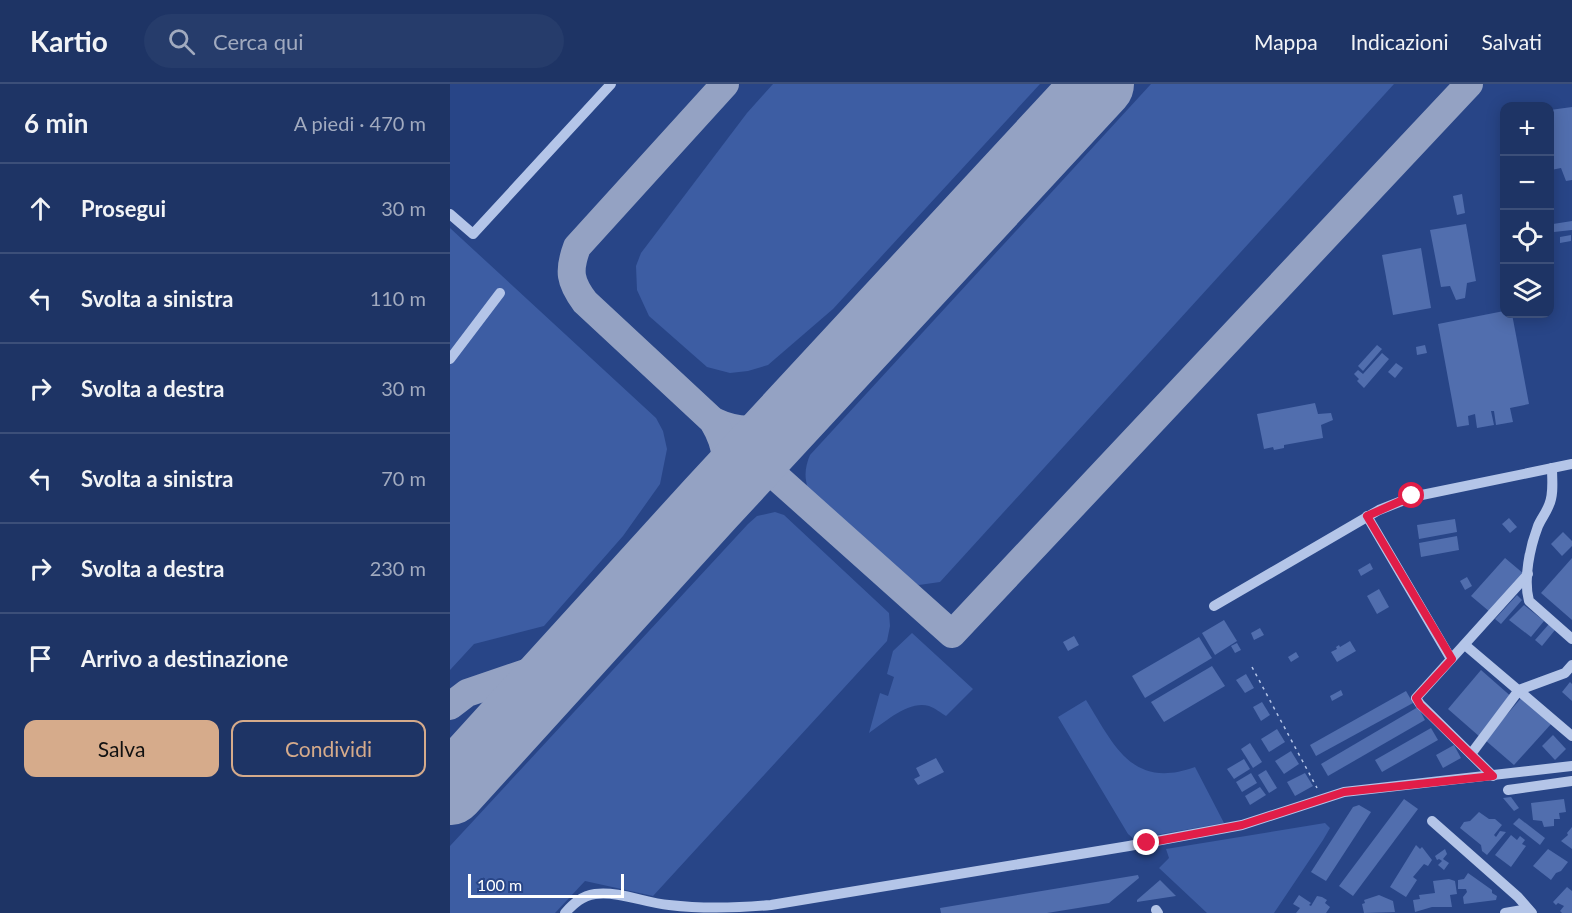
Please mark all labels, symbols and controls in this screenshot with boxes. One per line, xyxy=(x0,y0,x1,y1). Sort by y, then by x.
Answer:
search box xyxy=(144,14,564,68)
text: Kartio xyxy=(30,24,108,58)
icon: search xyxy=(165,25,198,58)
text: Cerca qui xyxy=(213,28,304,55)
text: Mappa xyxy=(1254,29,1318,54)
text: Indicazioni xyxy=(1351,29,1449,54)
text: Salvati xyxy=(1482,29,1542,54)
map controls xyxy=(1500,102,1554,318)
button: + xyxy=(1500,102,1554,156)
text: 6 min xyxy=(24,107,88,139)
text: A piedi · 470 m xyxy=(294,111,426,135)
button: − xyxy=(1500,156,1554,210)
icon: ahead xyxy=(24,192,57,225)
text: Prosegui xyxy=(81,195,166,222)
text: 30 m xyxy=(381,196,426,220)
button: locate xyxy=(1500,210,1554,264)
button: layers xyxy=(1500,264,1554,318)
icon: left xyxy=(24,282,57,315)
text: Svolta a sinistra xyxy=(81,285,233,312)
text: 110 m xyxy=(370,286,426,310)
icon: right xyxy=(24,372,57,405)
text: Svolta a destra xyxy=(81,375,224,402)
text: 30 m xyxy=(381,376,426,400)
icon: left xyxy=(24,462,57,495)
text: Svolta a sinistra xyxy=(81,465,233,492)
text: 70 m xyxy=(381,466,426,490)
route start xyxy=(1398,482,1424,508)
icon: right xyxy=(24,552,57,585)
text: Svolta a destra xyxy=(81,555,224,582)
text: 230 m xyxy=(370,556,426,580)
icon: arrive xyxy=(24,642,57,675)
text: Arrivo a destinazione xyxy=(81,645,288,672)
button: Salva xyxy=(24,720,219,777)
button: Condividi xyxy=(231,720,426,777)
route end xyxy=(1133,829,1159,855)
scale bar xyxy=(468,871,624,898)
text: 100 m xyxy=(477,875,522,894)

